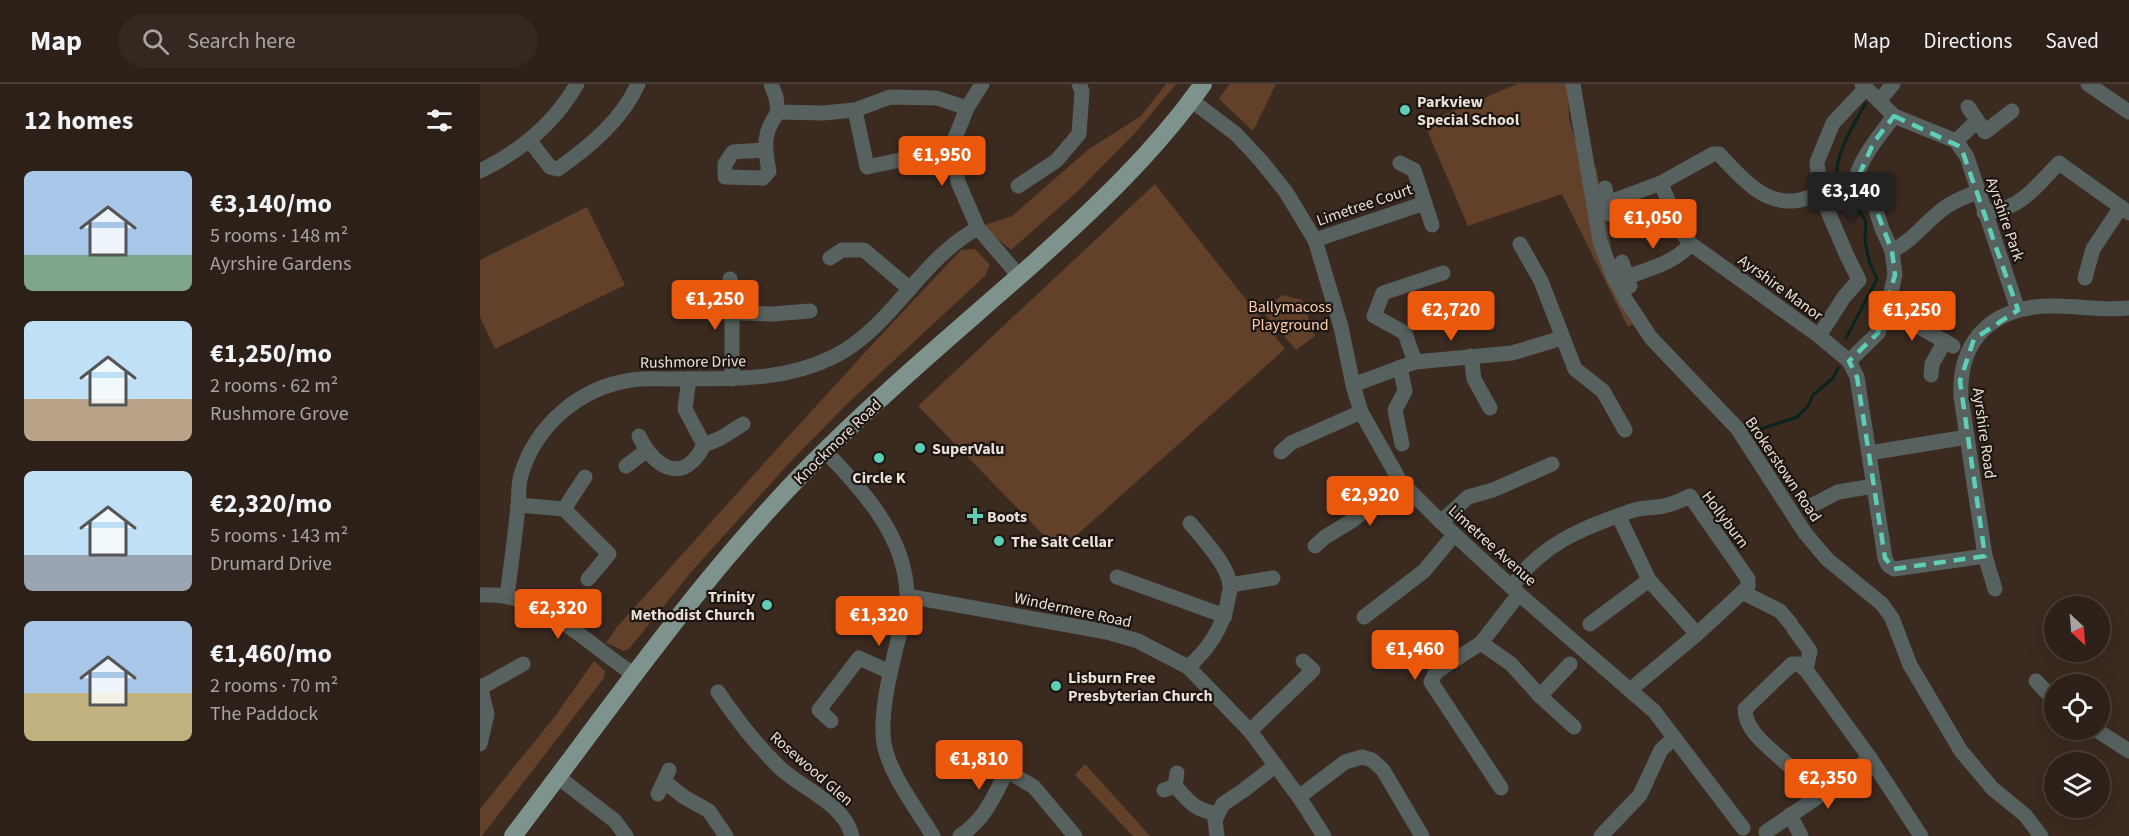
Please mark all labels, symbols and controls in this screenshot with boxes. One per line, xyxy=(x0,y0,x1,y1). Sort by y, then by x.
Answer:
search box xyxy=(118,14,538,68)
text: Map xyxy=(30,21,82,61)
icon: search xyxy=(139,25,172,58)
text: Search here xyxy=(187,25,296,57)
text: Map xyxy=(1853,26,1891,56)
text: Directions xyxy=(1924,26,2012,56)
text: Saved xyxy=(2045,26,2099,56)
place label: Parkview Special School xyxy=(1417,91,1520,131)
text: 12 homes xyxy=(24,102,133,139)
marker: Parkview Special School xyxy=(1398,103,1412,117)
icon: filters xyxy=(423,104,456,137)
pin: €1,950 xyxy=(893,136,991,187)
text: €1,950 xyxy=(913,141,971,169)
pin: €3,140 xyxy=(1802,172,1900,223)
street label: Ayrshire Park xyxy=(1980,174,2030,264)
text: €3,140 xyxy=(1822,177,1880,205)
street label: Limetree Court xyxy=(1313,178,1416,232)
text: €3,140/mo xyxy=(210,185,332,222)
icon: home xyxy=(72,195,144,267)
pin: €1,050 xyxy=(1604,199,1702,250)
text: €1,050 xyxy=(1624,204,1682,232)
text: 5 rooms · 148 m² xyxy=(210,222,348,250)
street label: Ayrshire Manor xyxy=(1733,249,1828,326)
text: Ayrshire Gardens xyxy=(210,250,351,278)
pin: €1,250 xyxy=(666,280,764,331)
text: €1,250 xyxy=(686,285,744,313)
pin: €2,720 xyxy=(1402,291,1500,342)
pin: €1,250 xyxy=(1863,291,1961,342)
park label: Ballymacoss Playground xyxy=(1248,296,1332,336)
text: €2,720 xyxy=(1422,296,1480,324)
text: €1,250 xyxy=(1883,296,1941,324)
text: €1,250/mo xyxy=(210,335,332,372)
icon: home xyxy=(72,345,144,417)
street label: Rushmore Drive xyxy=(640,350,746,374)
text: 2 rooms · 62 m² xyxy=(210,372,338,400)
street label: Ayrshire Road xyxy=(1967,386,2001,480)
street label: Knockmore Road xyxy=(789,394,887,489)
text: Rushmore Grove xyxy=(210,400,349,428)
street label: Brokerstown Road xyxy=(1740,413,1827,526)
place label: SuperValu xyxy=(932,438,1004,460)
marker: SuperValu xyxy=(913,441,927,455)
marker: Circle K xyxy=(872,451,886,465)
place label: Circle K xyxy=(852,467,906,489)
pin: €2,920 xyxy=(1321,476,1419,527)
text: €2,920 xyxy=(1341,481,1399,509)
text: €2,320/mo xyxy=(210,485,332,522)
street label: Hollyburn xyxy=(1696,486,1754,553)
icon: home xyxy=(72,495,144,567)
street label: Limetree Avenue xyxy=(1443,500,1541,591)
place label: Boots xyxy=(987,506,1027,528)
marker: Boots xyxy=(968,509,982,523)
text: 5 rooms · 143 m² xyxy=(210,522,348,550)
place label: The Salt Cellar xyxy=(1011,531,1114,553)
marker: The Salt Cellar xyxy=(992,534,1006,548)
text: Drumard Drive xyxy=(210,550,332,578)
place label: Trinity Methodist Church xyxy=(630,586,756,626)
street label: Windermere Road xyxy=(1012,587,1134,633)
pin: €2,320 xyxy=(509,589,607,640)
text: €2,320 xyxy=(529,594,587,622)
pin: €1,320 xyxy=(830,596,928,647)
north arrow xyxy=(2044,596,2110,662)
map controls xyxy=(2044,596,2110,818)
marker: Trinity Methodist Church xyxy=(760,598,774,612)
text: €1,320 xyxy=(850,601,908,629)
pin: €1,460 xyxy=(1366,630,1464,681)
text: €1,460/mo xyxy=(210,635,332,672)
text: €1,460 xyxy=(1386,635,1444,663)
icon: home xyxy=(72,645,144,717)
place label: Lisburn Free Presbyterian Church xyxy=(1068,667,1213,707)
text: 2 rooms · 70 m² xyxy=(210,672,338,700)
button: locate xyxy=(2044,674,2110,740)
marker: Lisburn Free Presbyterian Church xyxy=(1049,679,1063,693)
text: The Paddock xyxy=(210,700,318,728)
street label: Rosewood Glen xyxy=(765,726,858,811)
pin: €1,810 xyxy=(930,740,1028,791)
text: €1,810 xyxy=(950,745,1008,773)
button: layers xyxy=(2044,752,2110,818)
pin: €2,350 xyxy=(1779,759,1877,810)
text: €2,350 xyxy=(1799,764,1857,792)

